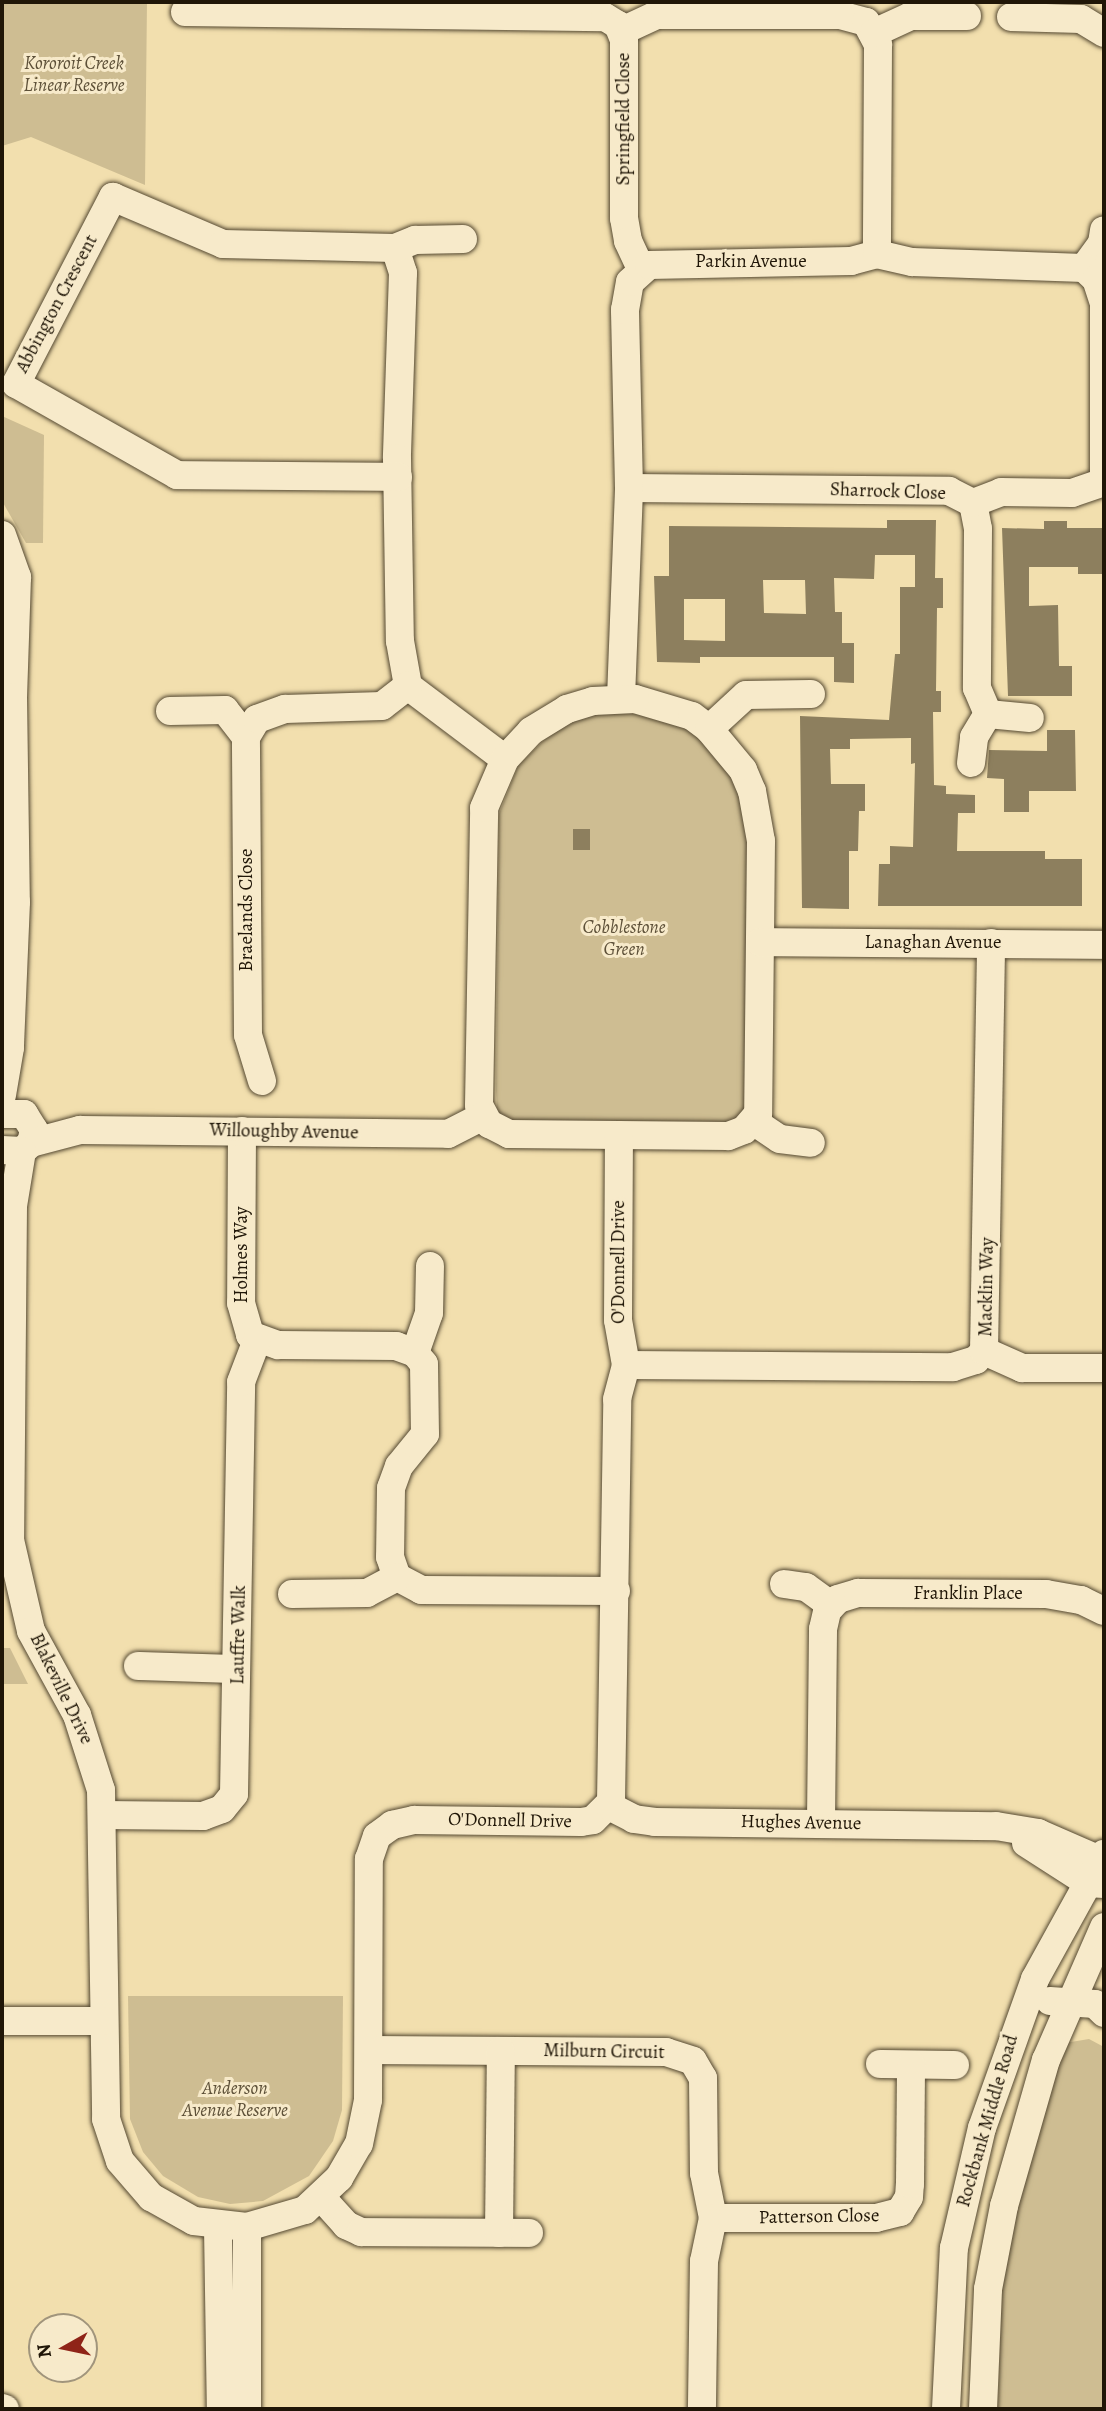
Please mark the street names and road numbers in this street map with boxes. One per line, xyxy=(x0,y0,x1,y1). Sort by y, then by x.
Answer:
street label: Springfield Close xyxy=(613,53,635,185)
street label: Abbington Crescent xyxy=(11,231,103,377)
street label: Parkin Avenue xyxy=(695,251,807,273)
street label: Sharrock Close xyxy=(830,479,946,505)
street label: Braelands Close xyxy=(236,848,258,972)
street label: Lanaghan Avenue xyxy=(864,932,1002,954)
street label: Willoughby Avenue xyxy=(209,1119,359,1145)
street label: O'Donnell Drive xyxy=(608,1200,630,1324)
street label: Holmes Way xyxy=(231,1207,253,1303)
street label: Macklin Way xyxy=(975,1237,999,1337)
street label: Franklin Place xyxy=(913,1583,1023,1605)
street label: Lauffre Walk xyxy=(227,1585,251,1685)
street label: Blakeville Drive xyxy=(24,1630,98,1748)
street label: O'Donnell Drive xyxy=(448,1809,572,1833)
street label: Hughes Avenue xyxy=(740,1811,862,1835)
street label: Rockbank Middle Road xyxy=(952,2032,1024,2210)
street label: Milburn Circuit xyxy=(543,2040,665,2064)
street label: Patterson Close xyxy=(758,2205,880,2229)

